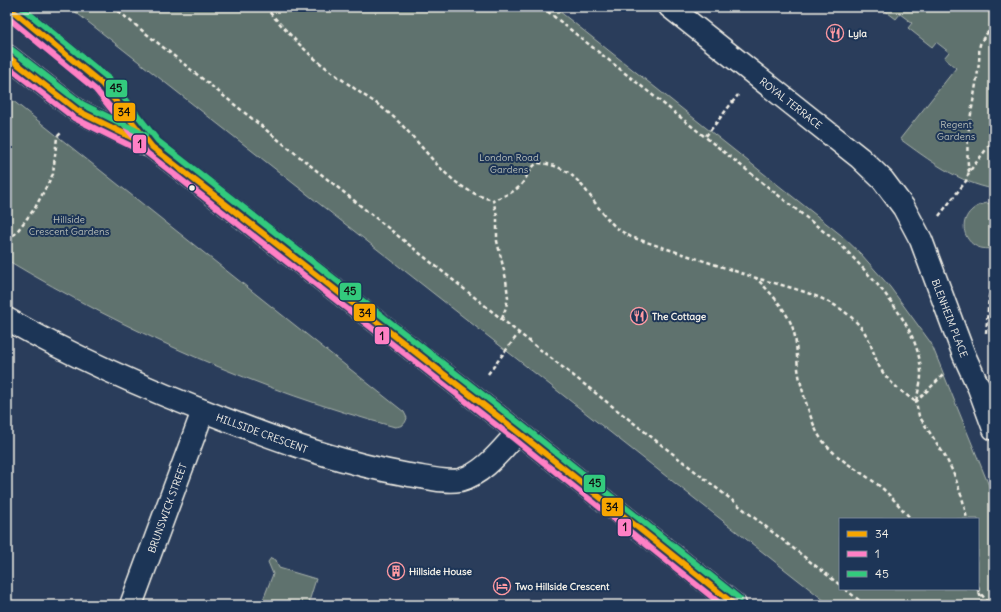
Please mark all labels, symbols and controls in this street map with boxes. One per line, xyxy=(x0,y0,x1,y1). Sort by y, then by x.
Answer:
restaurant icon: Lyla xyxy=(825,23,845,43)
place label: Lyla xyxy=(848,27,867,40)
street label: ROYAL TERRACE xyxy=(757,75,825,132)
line badge: 45 xyxy=(105,79,128,98)
text: 45 xyxy=(110,81,122,95)
line badge: 34 xyxy=(113,102,136,122)
text: 34 xyxy=(118,105,131,119)
park label: Regent Gardens xyxy=(937,118,976,143)
line badge: 1 xyxy=(132,134,147,154)
text: 1 xyxy=(138,137,142,151)
park label: London Road Gardens xyxy=(479,151,539,176)
unlabelled marker xyxy=(187,183,197,193)
park label: Hillside Crescent Gardens xyxy=(29,213,110,238)
street label: BLENHEIM PLACE xyxy=(929,277,971,359)
line badge: 45 xyxy=(339,282,362,301)
text: 45 xyxy=(344,284,356,298)
line badge: 34 xyxy=(353,303,376,322)
text: 34 xyxy=(359,306,372,320)
restaurant icon: The Cottage xyxy=(629,306,649,326)
place label: The Cottage xyxy=(652,310,707,323)
line badge: 1 xyxy=(374,326,390,345)
text: 1 xyxy=(380,329,384,343)
street label: HILLSIDE CRESCENT xyxy=(214,411,309,456)
street label: BRUNSWICK STREET xyxy=(145,461,190,555)
line badge: 45 xyxy=(583,474,606,493)
text: 45 xyxy=(589,476,601,490)
line badge: 34 xyxy=(601,497,624,517)
text: 34 xyxy=(606,500,619,514)
line badge: 1 xyxy=(617,518,632,537)
legend xyxy=(839,518,979,590)
text: 1 xyxy=(623,520,627,534)
text: 34 xyxy=(875,526,889,541)
text: 1 xyxy=(875,546,880,561)
building icon: Hillside House xyxy=(386,561,406,581)
place label: Hillside House xyxy=(409,565,472,578)
text: 45 xyxy=(875,566,889,581)
hotel icon: Two Hillside Crescent xyxy=(492,576,512,596)
place label: Two Hillside Crescent xyxy=(515,580,610,593)

